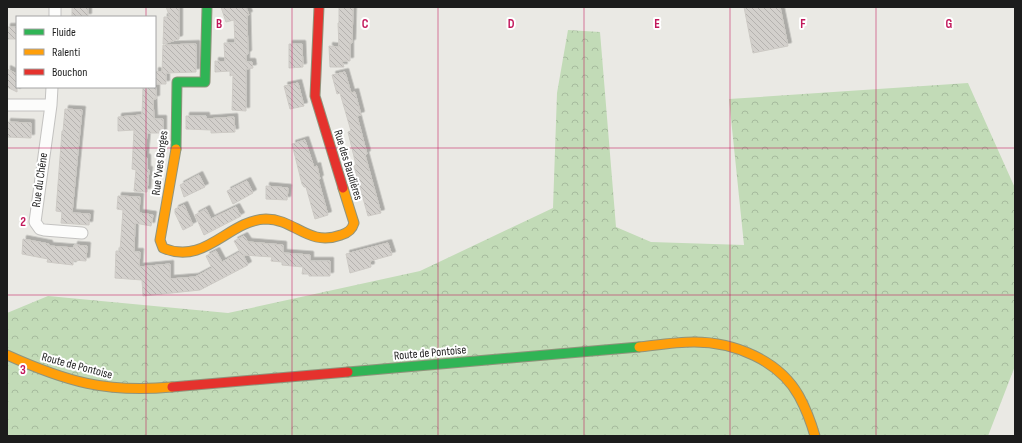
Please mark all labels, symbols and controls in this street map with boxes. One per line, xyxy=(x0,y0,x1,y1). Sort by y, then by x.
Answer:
legend xyxy=(16,16,156,88)
text: B xyxy=(216,16,222,32)
text: C xyxy=(362,16,369,32)
text: D xyxy=(508,16,515,32)
text: E xyxy=(654,16,660,32)
text: F xyxy=(800,16,806,32)
text: G xyxy=(946,16,953,32)
text: Fluide xyxy=(52,25,76,40)
text: Ralenti xyxy=(52,45,80,60)
text: Bouchon xyxy=(52,65,87,80)
street label: Rue des Baudières xyxy=(330,128,366,202)
street label: Rue Yves Borges xyxy=(149,130,171,196)
street label: Rue du Chêne xyxy=(29,152,51,208)
text: 2 xyxy=(20,214,26,230)
street label: Route de Pontoise xyxy=(393,342,467,364)
street label: Route de Pontoise xyxy=(40,349,114,383)
text: 3 xyxy=(20,362,26,378)

